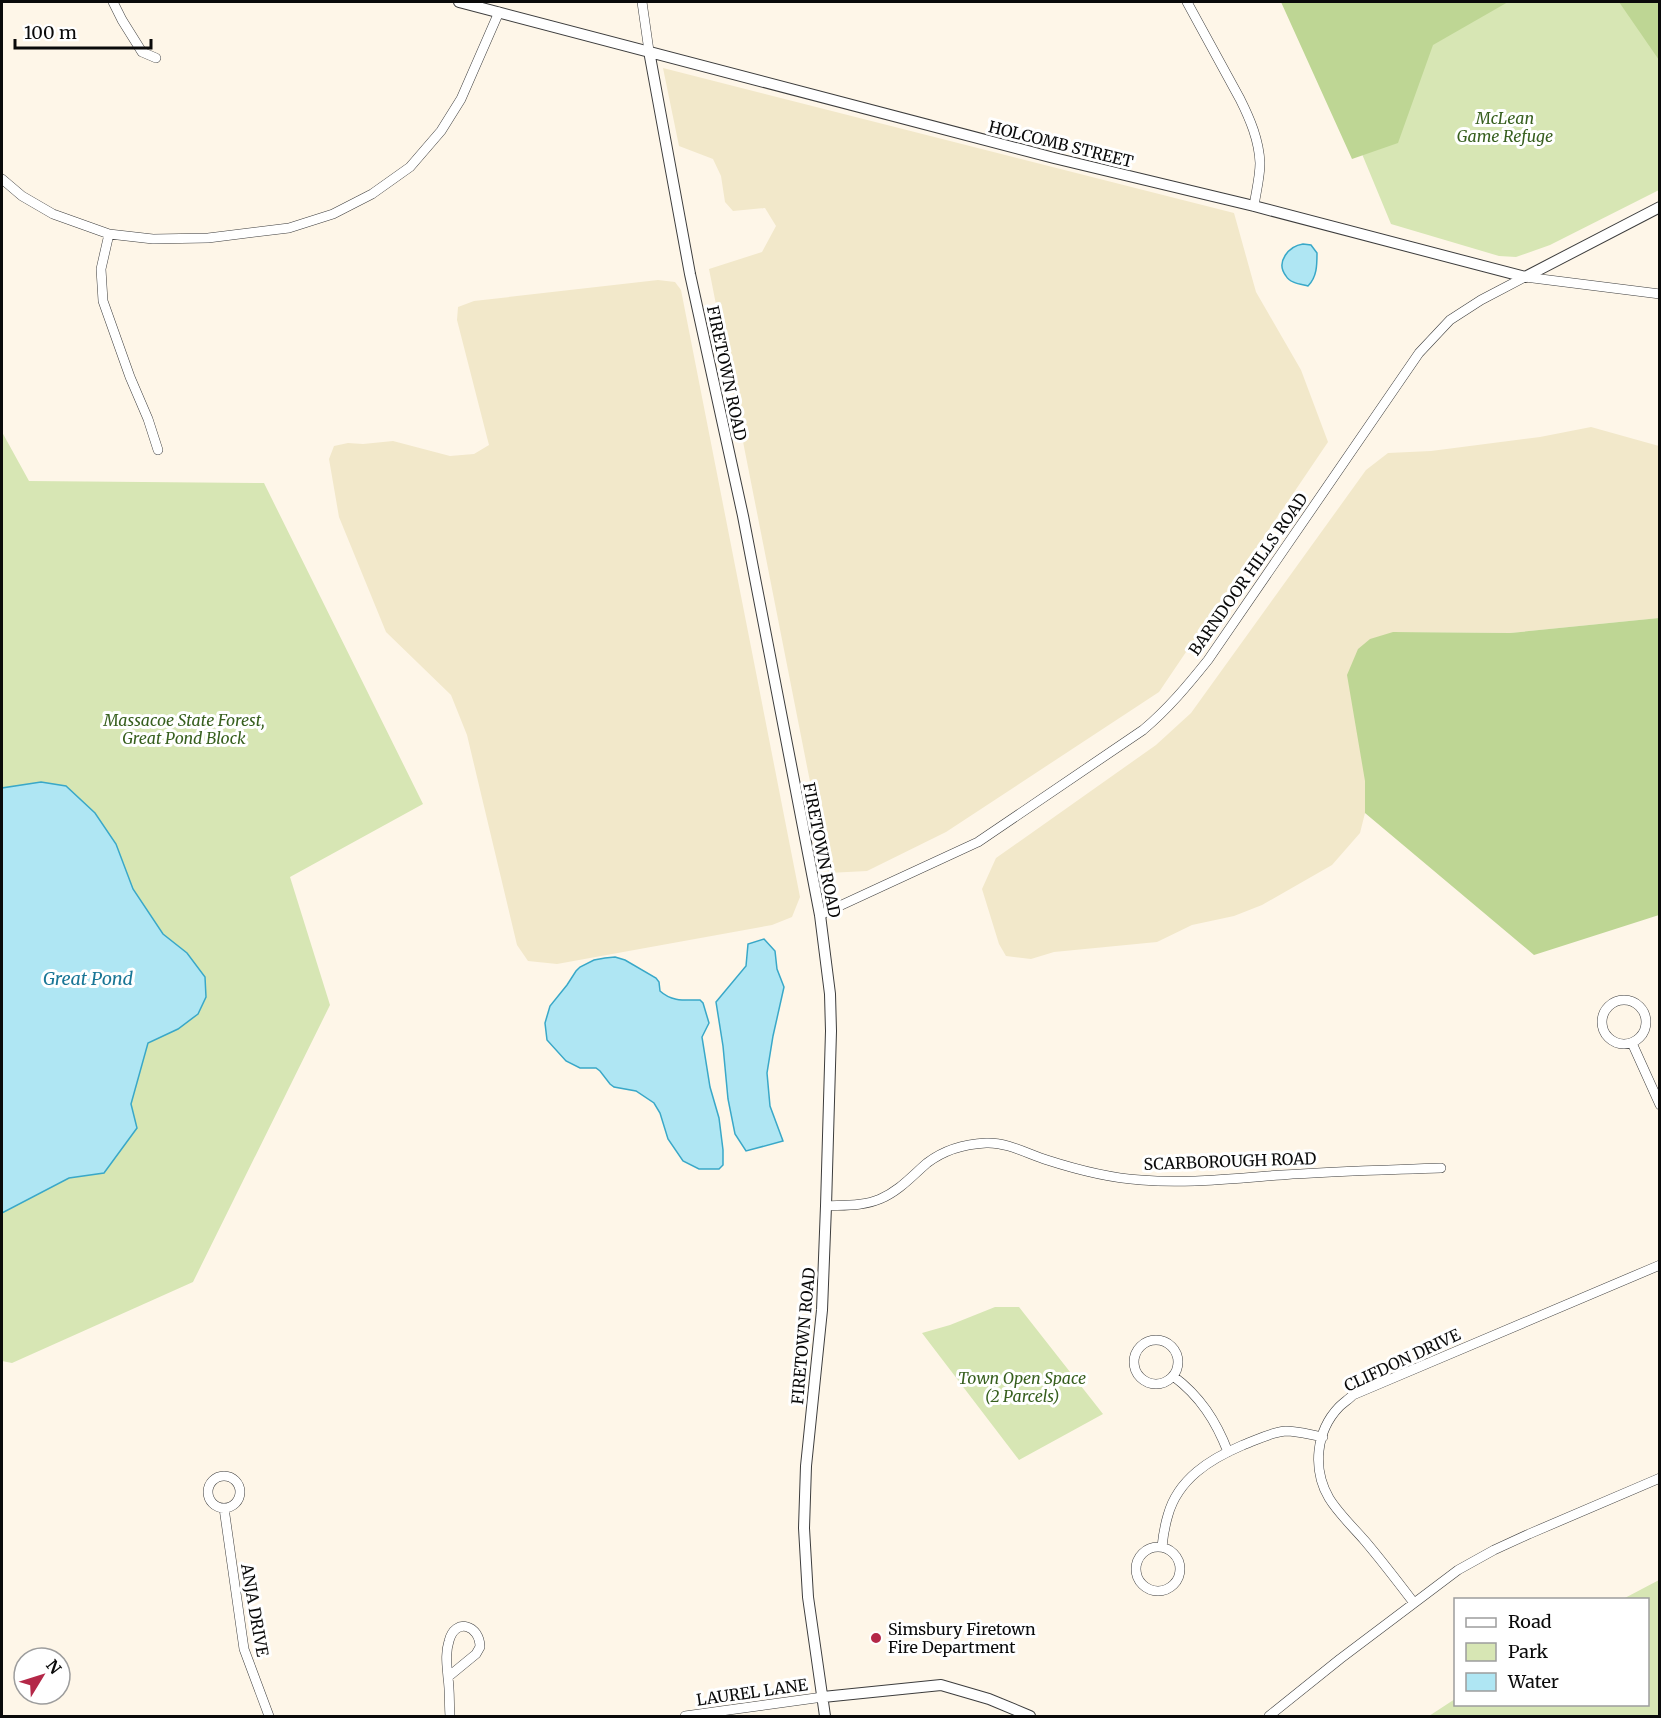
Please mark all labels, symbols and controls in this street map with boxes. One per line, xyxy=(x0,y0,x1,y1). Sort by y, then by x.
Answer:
scale bar xyxy=(15,12,152,50)
text: 100 m xyxy=(24,21,77,44)
park label: McLean Game Refuge xyxy=(1457,108,1553,146)
street label: HOLCOMB STREET xyxy=(986,116,1136,172)
street label: FIRETOWN ROAD xyxy=(703,304,751,442)
street label: BARNDOOR HILLS ROAD xyxy=(1184,489,1312,659)
park label: Massacoe State Forest, Great Pond Block xyxy=(102,710,265,748)
street label: FIRETOWN ROAD xyxy=(799,781,845,919)
water label: Great Pond xyxy=(43,967,134,990)
street label: SCARBOROUGH ROAD xyxy=(1143,1148,1317,1174)
street label: FIRETOWN ROAD xyxy=(787,1267,819,1405)
street label: CLIFDON DRIVE xyxy=(1341,1324,1464,1396)
park label: Town Open Space (2 Parcels) xyxy=(958,1368,1086,1406)
street label: ANJA DRIVE xyxy=(237,1561,273,1659)
legend xyxy=(1454,1598,1649,1706)
text: Road xyxy=(1508,1610,1552,1633)
place label: Simsbury Firetown Fire Department xyxy=(888,1619,1036,1657)
marker: Simsbury Firetown Fire Department xyxy=(869,1631,883,1645)
text: Park xyxy=(1508,1640,1549,1663)
north arrow xyxy=(12,1646,72,1706)
text: N xyxy=(42,1656,66,1678)
text: Water xyxy=(1507,1670,1559,1693)
street label: LAUREL LANE xyxy=(695,1674,810,1710)

